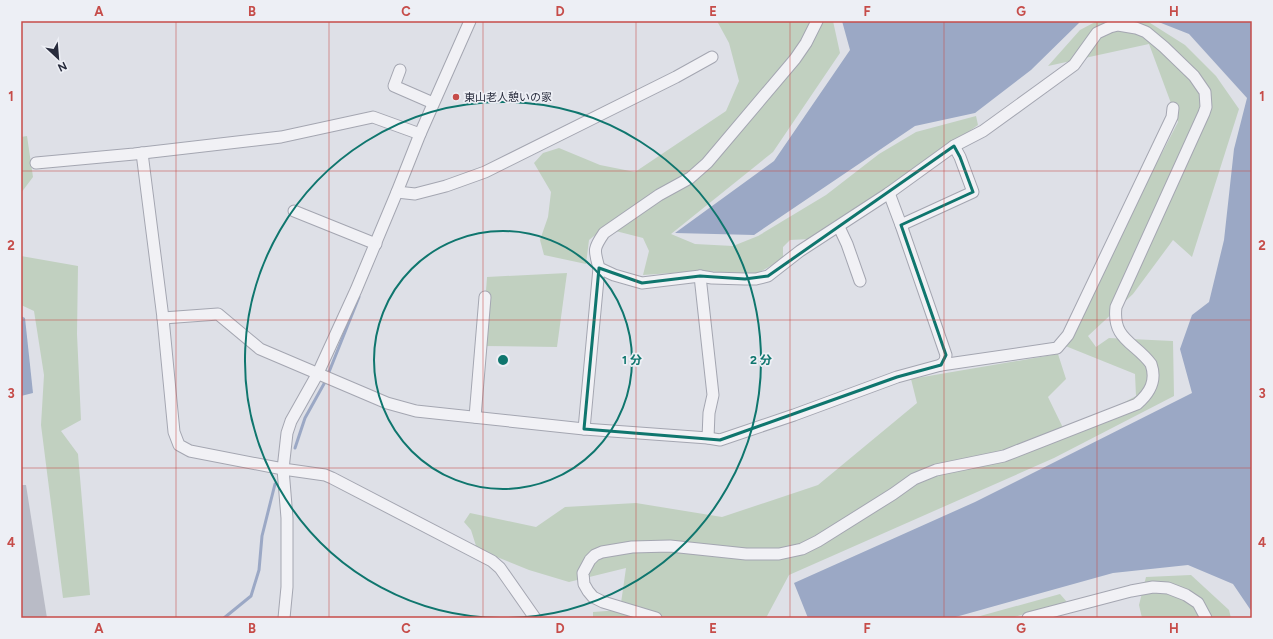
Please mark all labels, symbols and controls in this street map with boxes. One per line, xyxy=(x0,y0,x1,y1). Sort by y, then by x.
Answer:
text: A xyxy=(94,4,104,19)
text: B xyxy=(248,4,256,19)
text: C xyxy=(401,4,411,19)
text: D xyxy=(555,4,565,19)
text: E xyxy=(709,4,717,19)
text: F xyxy=(863,4,871,19)
text: G xyxy=(1016,4,1026,19)
text: H xyxy=(1169,4,1179,19)
north arrow xyxy=(38,38,78,78)
text: N xyxy=(55,59,69,74)
text: 1 xyxy=(8,89,14,104)
text: 1 xyxy=(1259,89,1265,104)
place label: 東山老人憩いの家 xyxy=(464,91,552,104)
marker: 東山老人憩いの家 xyxy=(451,92,461,102)
text: 2 xyxy=(7,238,15,253)
text: 2 xyxy=(1258,238,1266,253)
centre of rings xyxy=(496,353,510,367)
text: 1 分 xyxy=(622,353,642,367)
text: 2 分 xyxy=(750,353,772,367)
text: 3 xyxy=(7,386,15,401)
text: 3 xyxy=(1258,386,1266,401)
text: 4 xyxy=(7,535,15,550)
text: 4 xyxy=(1258,535,1266,550)
text: A xyxy=(94,621,104,636)
text: B xyxy=(248,621,256,636)
text: C xyxy=(401,621,411,636)
text: D xyxy=(555,621,565,636)
text: E xyxy=(709,621,717,636)
text: F xyxy=(863,621,871,636)
text: G xyxy=(1016,621,1026,636)
text: H xyxy=(1169,621,1179,636)

